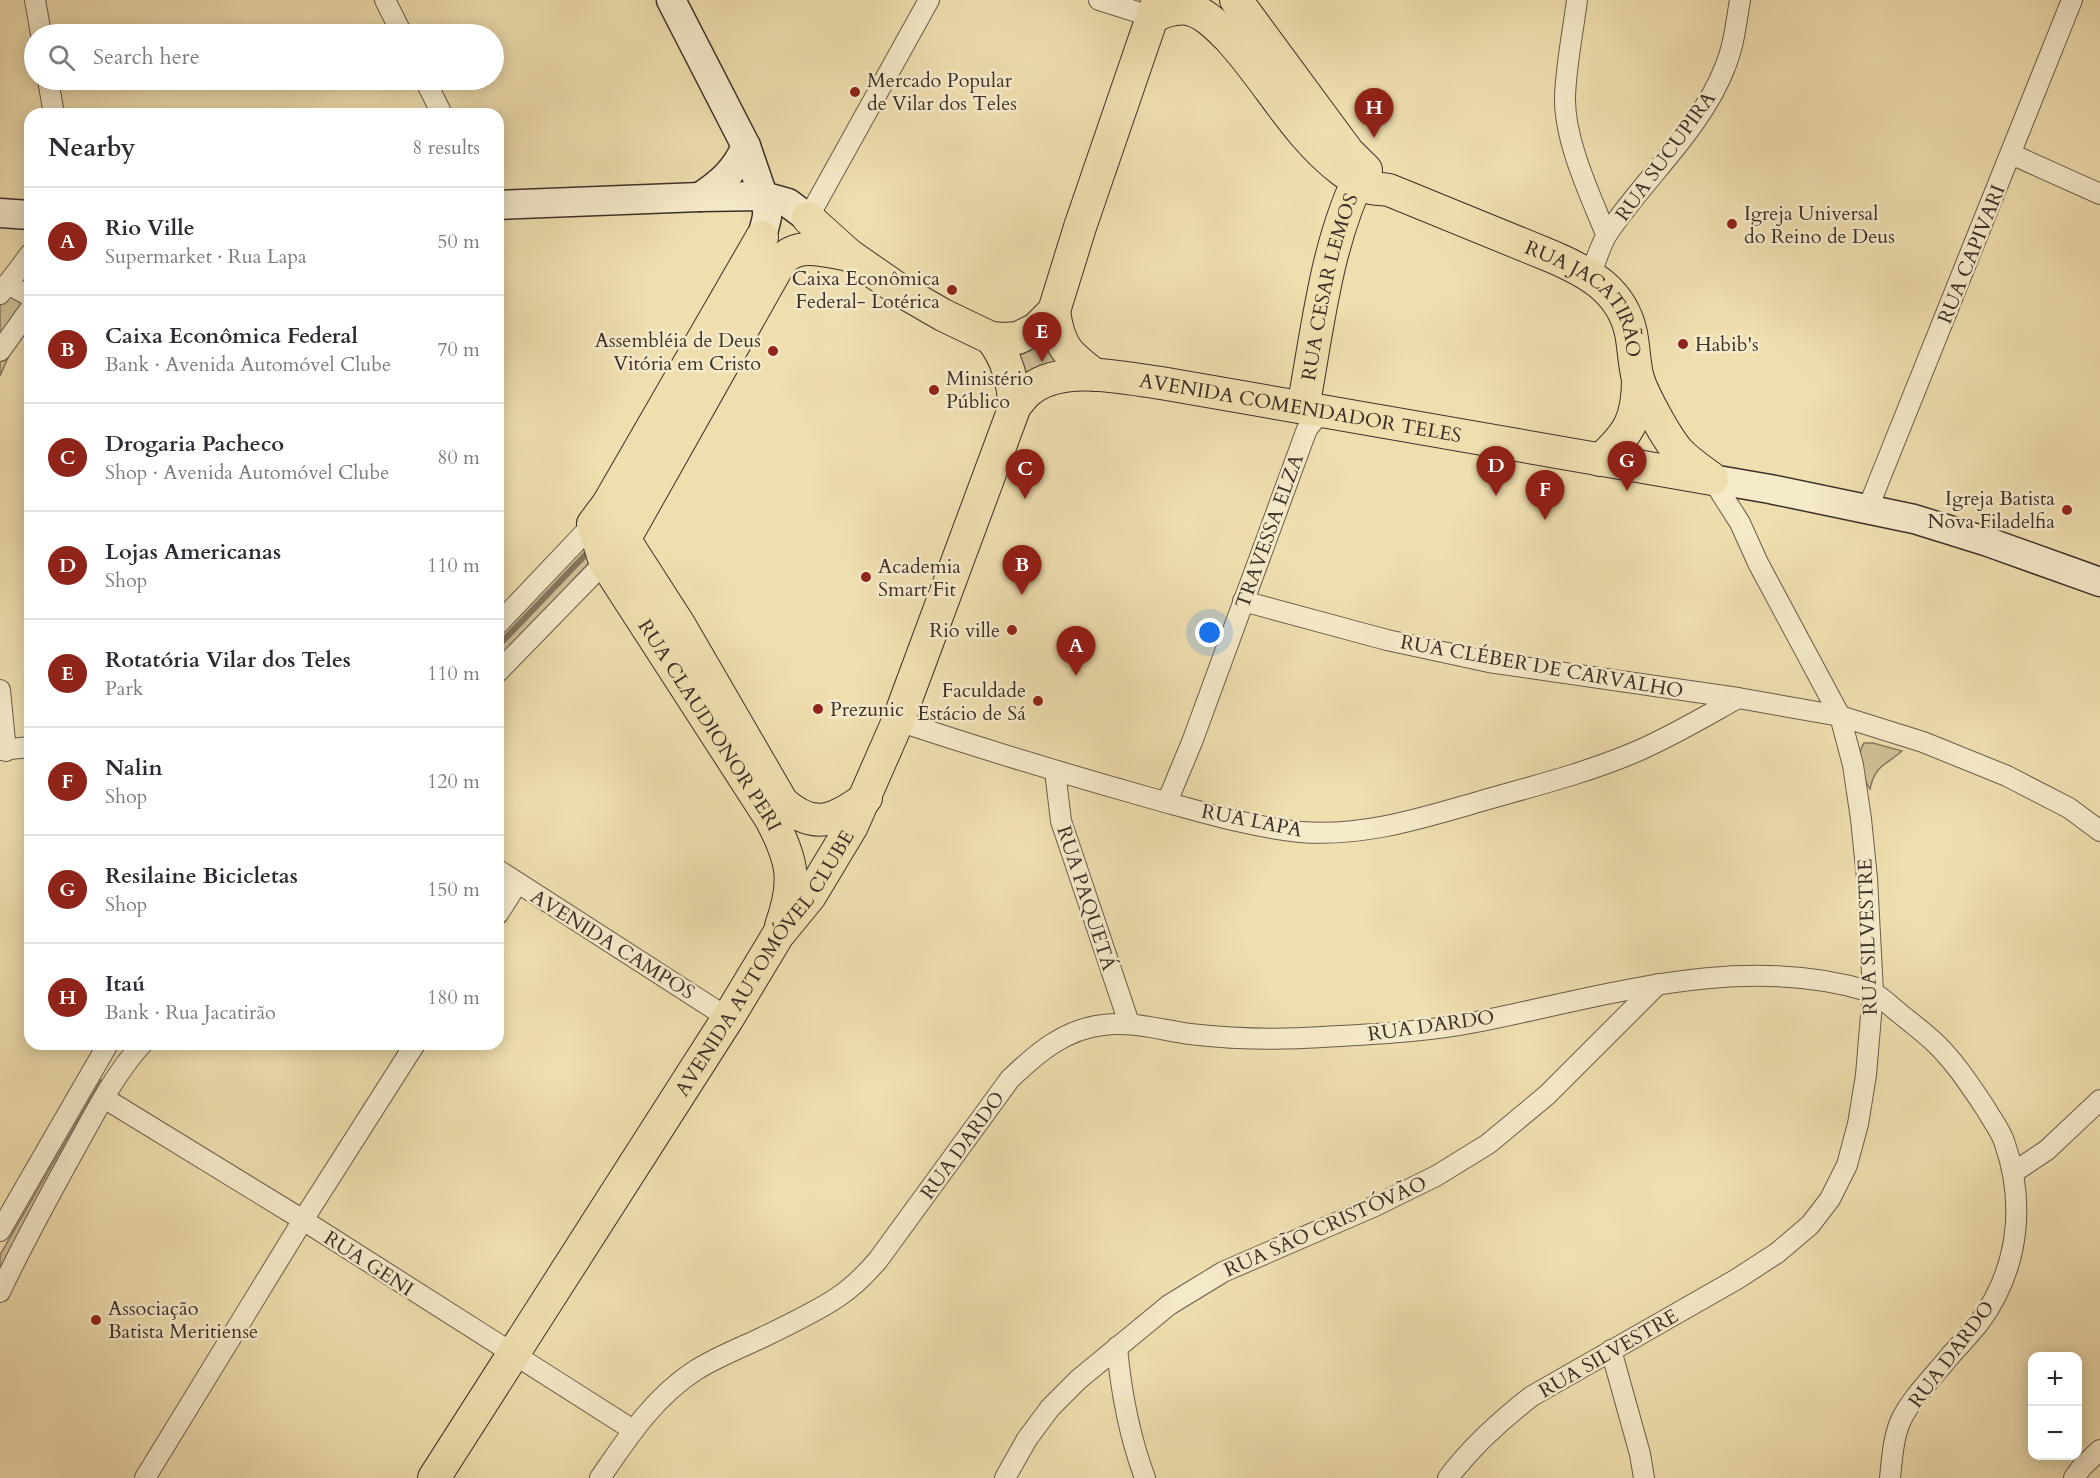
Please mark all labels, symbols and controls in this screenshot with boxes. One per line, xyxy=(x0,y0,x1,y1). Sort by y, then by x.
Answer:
search box xyxy=(24,24,504,90)
icon: search xyxy=(45,41,78,74)
text: Search here xyxy=(93,42,200,72)
place label: Mercado Popular de Vilar dos Teles xyxy=(867,67,1017,117)
marker: Mercado Popular de Vilar dos Teles xyxy=(848,85,862,99)
street label: RUA SUCUPIRA xyxy=(1609,85,1722,227)
pin: H xyxy=(1354,88,1394,138)
text: Nearby xyxy=(48,130,136,165)
text: 8 results xyxy=(412,134,480,161)
street label: RUA CAPIVARI xyxy=(1931,181,2012,328)
street label: RUA CESAR LEMOS xyxy=(1295,189,1365,383)
place label: Igreja Universal do Reino de Deus xyxy=(1744,200,1895,250)
text: Rio Ville xyxy=(105,213,195,243)
marker: Igreja Universal do Reino de Deus xyxy=(1725,217,1739,231)
text: A xyxy=(60,228,75,255)
text: 50 m xyxy=(437,228,480,255)
street label: RUA JACATIRÃO xyxy=(1521,234,1647,359)
text: Supermarket · Rua Lapa xyxy=(105,243,307,270)
place label: Caixa Econômica Federal- Lotérica xyxy=(792,265,940,315)
marker: Caixa Econômica Federal- Lotérica xyxy=(945,283,959,297)
pin: E xyxy=(1022,312,1062,362)
text: Caixa Econômica Federal xyxy=(105,321,358,351)
place label: Assembléia de Deus Vitória em Cristo xyxy=(595,327,761,377)
place label: Habib's xyxy=(1695,331,1759,358)
text: B xyxy=(60,336,75,363)
text: 70 m xyxy=(437,336,480,363)
marker: Habib's xyxy=(1676,337,1690,351)
marker: Assembléia de Deus Vitória em Cristo xyxy=(766,344,780,358)
text: Bank · Avenida Automóvel Clube xyxy=(105,351,391,378)
place label: Ministério Público xyxy=(946,365,1033,415)
street label: AVENIDA COMENDADOR TELES xyxy=(1137,367,1464,449)
marker: Ministério Público xyxy=(927,383,941,397)
text: Drogaria Pacheco xyxy=(105,429,284,459)
pin: G xyxy=(1608,442,1646,491)
text: C xyxy=(60,444,75,471)
text: 80 m xyxy=(437,444,480,471)
pin: D xyxy=(1476,446,1516,496)
pin: C xyxy=(1006,450,1044,499)
street label: TRAVESSA ELZA xyxy=(1229,450,1310,612)
text: Shop · Avenida Automóvel Clube xyxy=(105,459,389,486)
pin: F xyxy=(1526,470,1564,520)
place label: Igreja Batista Nova Filadelfia xyxy=(1928,485,2055,535)
marker: Igreja Batista Nova Filadelfia xyxy=(2060,503,2074,517)
text: Lojas Americanas xyxy=(105,537,281,567)
pin: B xyxy=(1002,546,1042,595)
text: D xyxy=(59,552,76,579)
text: 110 m xyxy=(427,552,480,579)
place label: Academia Smart Fit xyxy=(878,553,961,603)
text: Shop xyxy=(105,567,147,594)
marker: Academia Smart Fit xyxy=(859,570,873,584)
street label: RUA CLAUDIONOR PERI xyxy=(632,614,788,836)
place label: Rio ville xyxy=(929,617,1000,644)
your location xyxy=(1195,618,1224,647)
marker: Rio ville xyxy=(1005,623,1019,637)
pin: A xyxy=(1056,626,1096,676)
street label: RUA CLÉBER DE CARVALHO xyxy=(1398,628,1686,705)
text: Rotatória Vilar dos Teles xyxy=(105,645,351,675)
text: E xyxy=(61,660,74,687)
text: 110 m xyxy=(427,660,480,687)
text: Park xyxy=(105,675,143,702)
place label: Faculdade Estácio de Sá xyxy=(917,677,1026,727)
marker: Faculdade Estácio de Sá xyxy=(1031,694,1045,708)
place label: Prezunic xyxy=(830,696,904,723)
marker: Prezunic xyxy=(811,702,825,716)
text: Nalin xyxy=(105,753,163,783)
text: F xyxy=(62,768,73,795)
text: 120 m xyxy=(427,768,480,795)
text: Shop xyxy=(105,783,147,810)
street label: RUA LAPA xyxy=(1199,797,1305,844)
street label: RUA PAQUETÁ xyxy=(1050,822,1123,975)
street label: AVENIDA AUTOMÓVEL CLUBE xyxy=(669,825,861,1101)
street label: RUA SILVESTRE xyxy=(1851,858,1884,1016)
text: Resilaine Bicicletas xyxy=(105,861,298,891)
text: G xyxy=(59,876,76,903)
text: 150 m xyxy=(427,876,480,903)
street label: AVENIDA CAMPOS xyxy=(526,883,700,1006)
text: Shop xyxy=(105,891,147,918)
text: Itaú xyxy=(105,969,145,999)
text: H xyxy=(59,984,76,1011)
text: 180 m xyxy=(427,984,480,1011)
text: Bank · Rua Jacatirão xyxy=(105,999,276,1026)
street label: RUA DARDO xyxy=(1366,1003,1496,1048)
street label: RUA DARDO xyxy=(914,1086,1011,1205)
street label: RUA SÃO CRISTÓVÃO xyxy=(1220,1170,1431,1283)
street label: RUA GENI xyxy=(319,1224,419,1302)
place label: Associação Batista Meritiense xyxy=(108,1295,258,1345)
street label: RUA DARDO xyxy=(1902,1295,2001,1413)
street label: RUA SILVESTRE xyxy=(1534,1303,1683,1404)
marker: Associação Batista Meritiense xyxy=(89,1313,103,1327)
map controls xyxy=(2028,1352,2082,1460)
button: + xyxy=(2028,1352,2082,1406)
button: − xyxy=(2028,1406,2082,1460)

